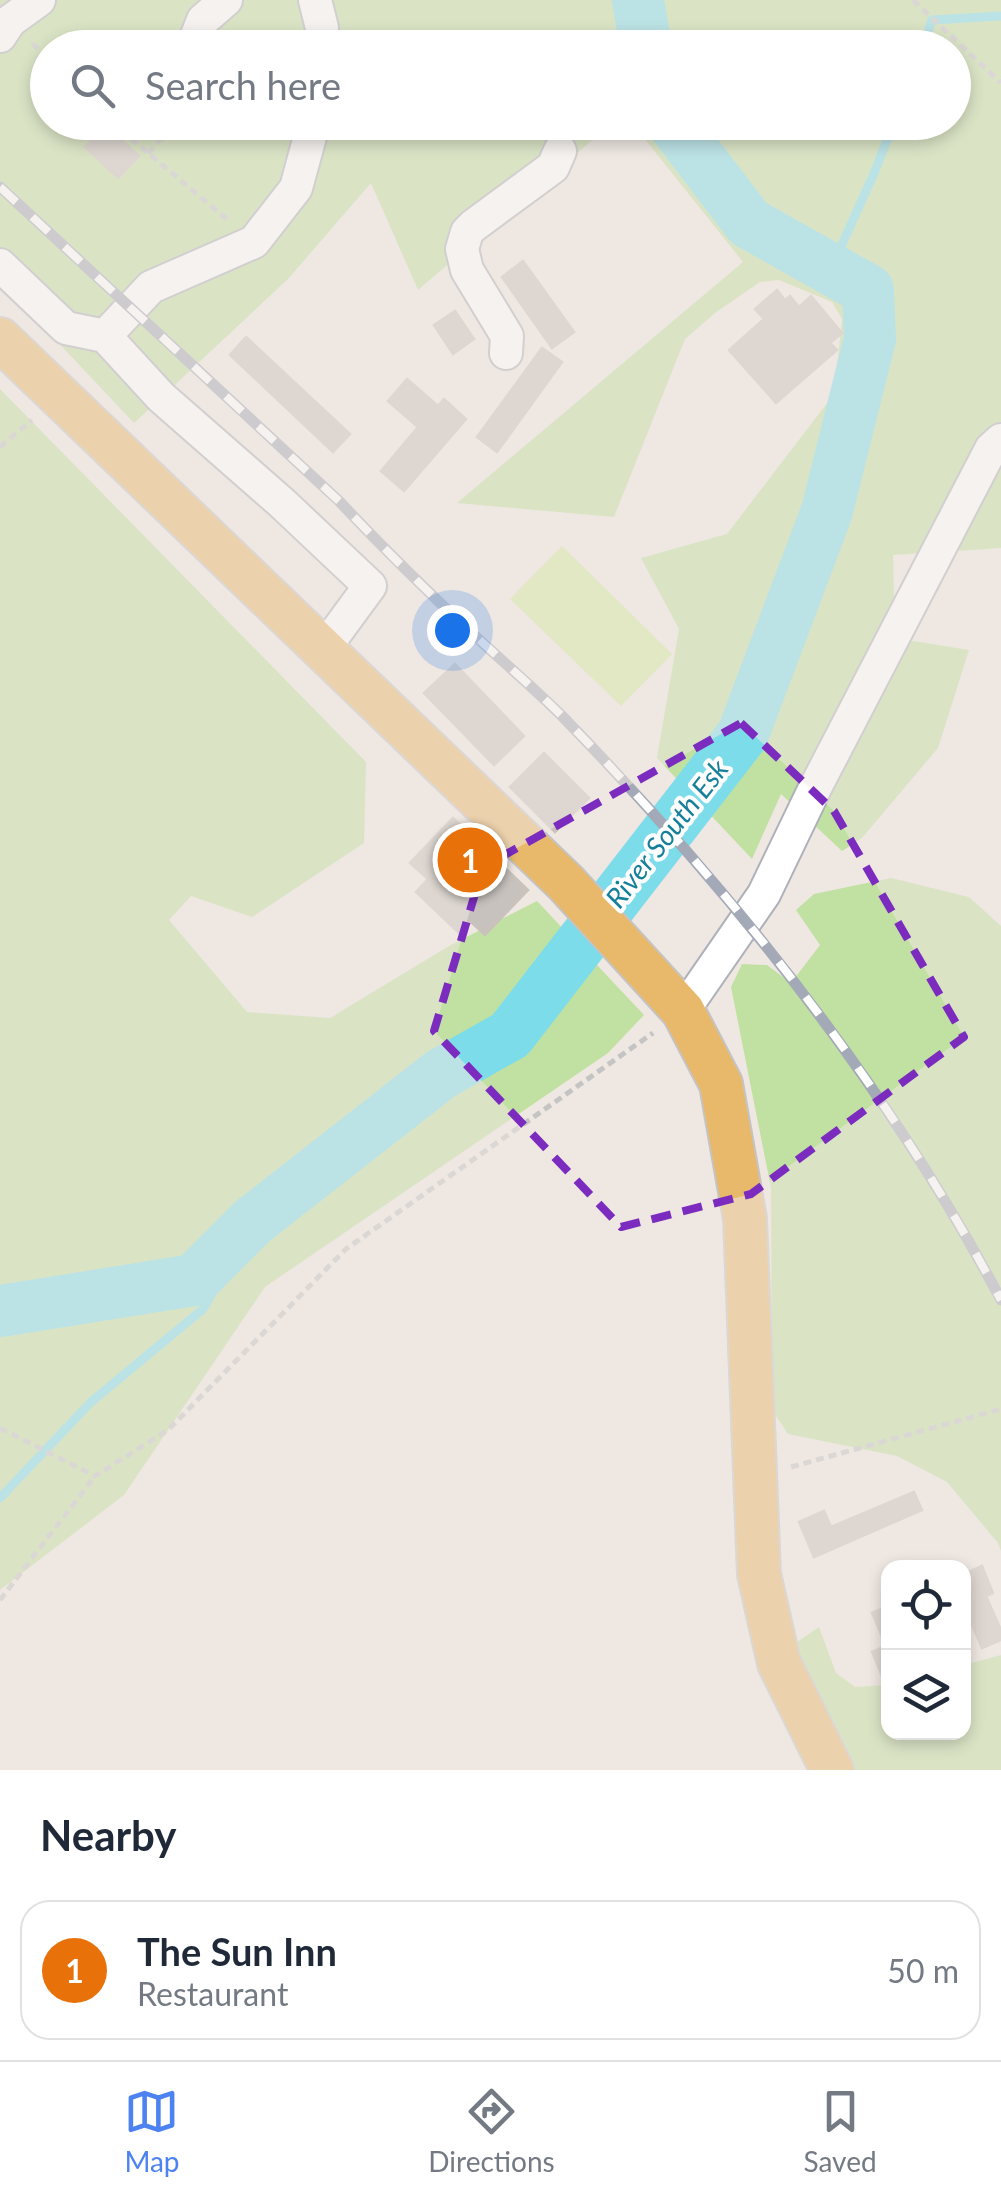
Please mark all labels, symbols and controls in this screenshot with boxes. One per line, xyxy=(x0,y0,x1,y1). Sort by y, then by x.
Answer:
search box xyxy=(30,30,971,140)
icon: search xyxy=(65,58,120,113)
text: Search here xyxy=(145,62,341,108)
your location xyxy=(427,605,478,656)
water label: River South Esk xyxy=(598,752,735,914)
pin: 1 xyxy=(438,822,502,898)
map controls xyxy=(881,1560,971,1740)
button: locate xyxy=(881,1560,971,1650)
button: layers xyxy=(881,1650,971,1740)
text: Nearby xyxy=(40,1810,177,1860)
text: The Sun Inn xyxy=(137,1928,337,1974)
text: 1 xyxy=(65,1951,84,1990)
text: 50 m xyxy=(887,1951,959,1990)
text: Restaurant xyxy=(137,1974,288,2013)
tab: Map xyxy=(124,2084,180,2178)
tab: Directions xyxy=(428,2084,555,2178)
tab: Saved xyxy=(803,2084,877,2178)

